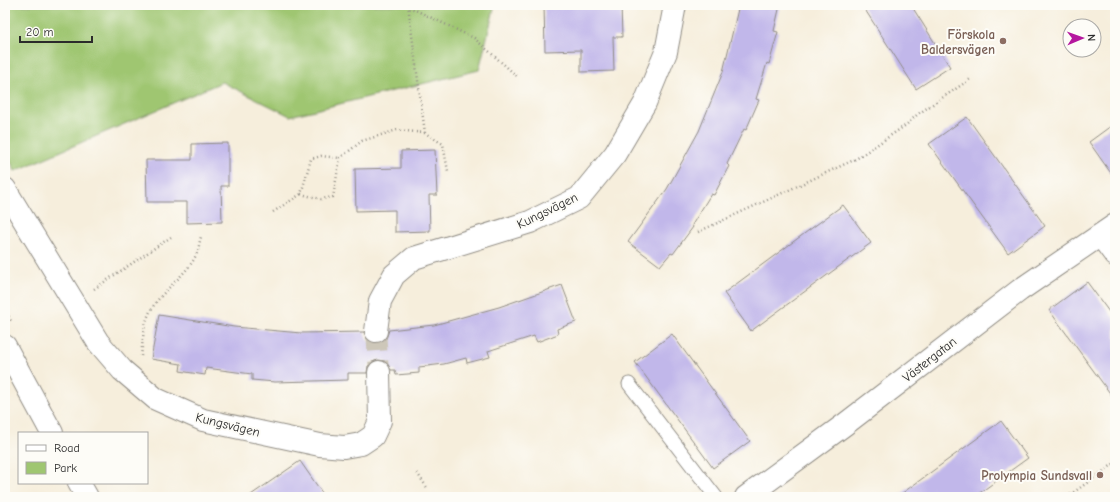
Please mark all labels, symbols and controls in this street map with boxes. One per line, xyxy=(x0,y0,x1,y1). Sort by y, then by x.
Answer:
scale bar xyxy=(20,18,92,44)
north arrow xyxy=(1062,18,1102,58)
text: 20 m xyxy=(26,25,54,39)
place label: Förskola Baldersvägen xyxy=(921,27,995,57)
text: N xyxy=(1085,34,1098,41)
marker: Förskola Baldersvägen xyxy=(998,36,1008,46)
street label: Kungsvägen xyxy=(514,189,580,232)
street label: Västergatan xyxy=(899,334,959,385)
street label: Kungsvägen xyxy=(194,409,262,440)
legend xyxy=(18,432,148,484)
text: Road xyxy=(54,441,80,455)
text: Park xyxy=(54,461,77,475)
place label: Prolympia Sundsvall xyxy=(981,468,1092,483)
marker: Prolympia Sundsvall xyxy=(1095,470,1105,480)

